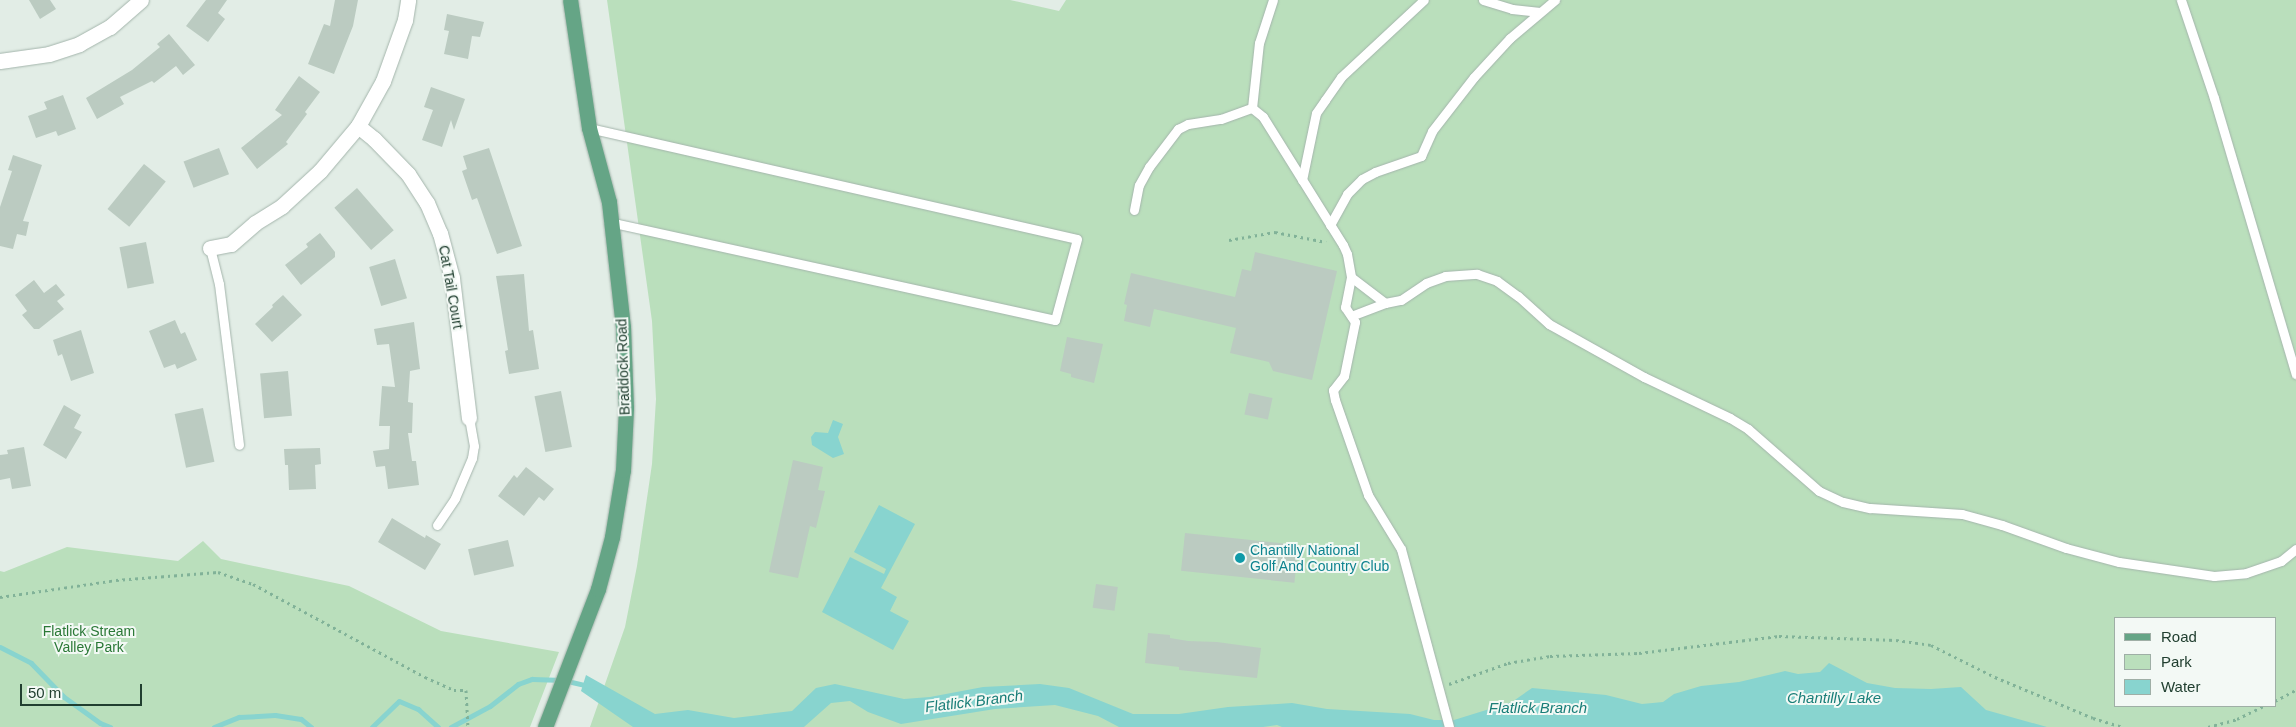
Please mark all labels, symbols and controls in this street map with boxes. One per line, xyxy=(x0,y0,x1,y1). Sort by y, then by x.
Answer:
street label: Cat Tail Court xyxy=(435,244,467,330)
street label: Braddock Road xyxy=(613,318,633,416)
place label: Chantilly National Golf And Country Club xyxy=(1250,542,1390,574)
marker: Chantilly National Golf And Country Club xyxy=(1234,552,1246,564)
legend xyxy=(2114,617,2276,707)
park label: Flatlick Stream Valley Park xyxy=(43,623,135,656)
text: Road xyxy=(2161,628,2197,645)
text: Park xyxy=(2161,653,2192,670)
scale bar xyxy=(22,674,145,706)
text: Water xyxy=(2161,678,2200,695)
text: 50 m xyxy=(28,684,61,701)
water label: Flatlick Branch xyxy=(924,686,1024,716)
water label: Chantilly Lake xyxy=(1787,689,1881,707)
water label: Flatlick Branch xyxy=(1489,699,1587,717)

